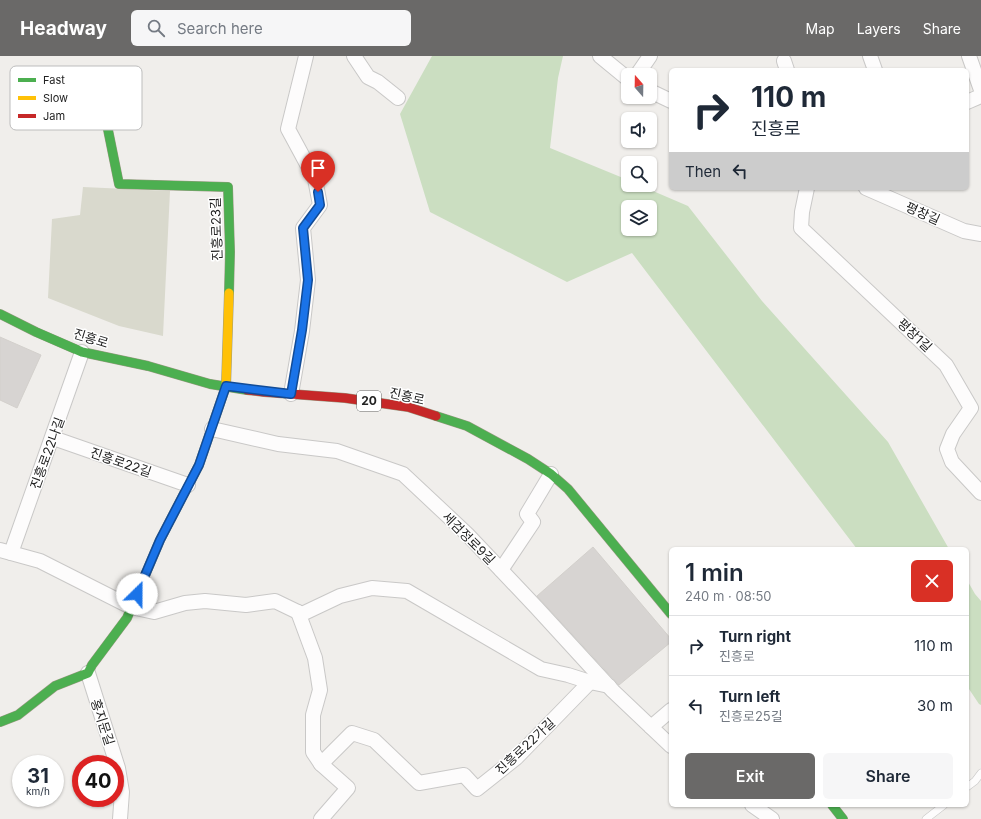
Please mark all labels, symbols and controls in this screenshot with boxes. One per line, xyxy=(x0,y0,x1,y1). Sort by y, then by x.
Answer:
search box xyxy=(131,10,411,46)
text: Headway xyxy=(20,17,107,40)
icon: search xyxy=(145,17,167,39)
text: Search here xyxy=(177,19,263,38)
text: Map xyxy=(806,20,835,37)
text: Layers xyxy=(857,20,901,37)
text: Share xyxy=(923,20,961,37)
legend xyxy=(10,66,142,130)
north arrow xyxy=(621,68,657,104)
map controls xyxy=(621,68,657,236)
text: Fast xyxy=(43,73,65,87)
text: 110 m xyxy=(751,80,826,114)
icon: right xyxy=(685,84,737,136)
text: Slow xyxy=(43,91,68,105)
text: Jam xyxy=(43,109,65,123)
button: sound xyxy=(621,112,657,148)
text: 진흥로 xyxy=(751,118,801,139)
pin xyxy=(301,151,335,192)
button: search xyxy=(621,156,657,192)
icon: arrive xyxy=(307,157,329,179)
icon: left xyxy=(729,160,751,182)
text: Then xyxy=(685,162,721,181)
street label: 진흥로23길 xyxy=(207,197,225,261)
street label: 평창길 xyxy=(903,198,943,228)
button: layers xyxy=(621,200,657,236)
street label: 평창1길 xyxy=(894,315,936,355)
street label: 진흥로 xyxy=(71,325,111,351)
street label: 진흥로 xyxy=(388,384,426,408)
road number: 20 xyxy=(357,391,381,411)
street label: 진흥로22나길 xyxy=(27,415,67,491)
street label: 진흥로22길 xyxy=(88,444,154,480)
street label: 세검정로9길 xyxy=(439,508,499,568)
text: 1 min xyxy=(685,558,744,587)
button: close xyxy=(911,560,953,602)
position arrow xyxy=(116,573,158,615)
text: 240 m · 08:50 xyxy=(685,588,772,604)
text: Turn right xyxy=(719,627,791,646)
icon: right xyxy=(685,635,707,657)
text: 110 m xyxy=(914,636,953,655)
text: 진흥로 xyxy=(719,648,755,664)
text: Turn left xyxy=(719,687,780,706)
icon: left xyxy=(685,695,707,717)
text: 30 m xyxy=(917,696,953,715)
street label: 홍지문길 xyxy=(88,697,118,747)
text: 진흥로25길 xyxy=(719,708,783,724)
street label: 진흥로22가길 xyxy=(492,714,558,778)
button: Exit xyxy=(685,753,815,799)
button: Share xyxy=(823,753,953,799)
speed limit sign: 40 xyxy=(72,755,124,807)
text: 31 xyxy=(27,764,49,788)
text: km/h xyxy=(26,785,50,797)

